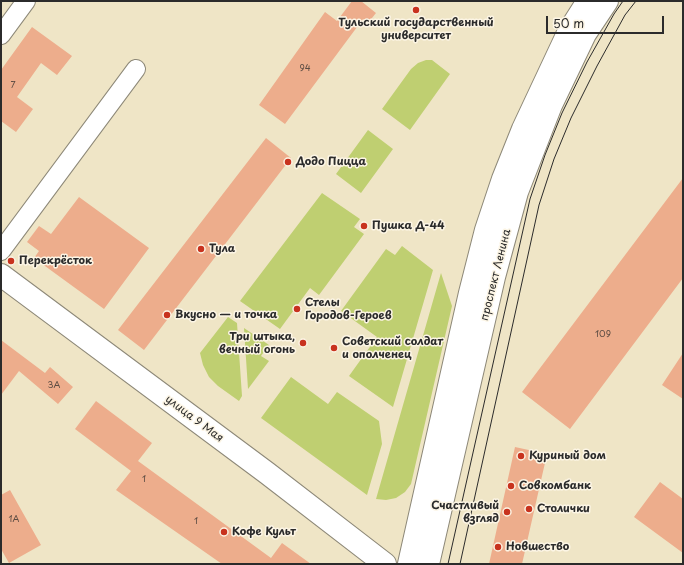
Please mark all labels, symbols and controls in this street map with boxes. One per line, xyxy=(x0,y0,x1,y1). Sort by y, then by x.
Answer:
marker: Тульский государственный университет xyxy=(411,5,421,15)
scale bar xyxy=(548,8,666,34)
text: 50 m xyxy=(553,14,584,32)
place label: Тульский государственный университет xyxy=(338,16,494,42)
house number: 94 xyxy=(299,64,311,74)
house number: 7 xyxy=(10,81,16,91)
place label: Додо Пицца xyxy=(296,155,366,169)
marker: Додо Пицца xyxy=(283,157,293,167)
place label: Пушка Д-44 xyxy=(372,219,445,233)
marker: Пушка Д-44 xyxy=(359,221,369,231)
street label: проспект Ленина xyxy=(478,228,514,322)
place label: Тула xyxy=(209,242,235,256)
marker: Тула xyxy=(196,244,206,254)
place label: Перекрёсток xyxy=(19,254,92,268)
marker: Перекрёсток xyxy=(6,256,16,266)
place label: Стелы Городов-Героев xyxy=(305,296,392,322)
marker: Стелы Городов-Героев xyxy=(292,304,302,314)
place label: Вкусно — и точка xyxy=(175,308,277,322)
marker: Вкусно — и точка xyxy=(162,310,172,320)
place label: Три штыка, вечный огонь xyxy=(219,330,295,356)
house number: 109 xyxy=(595,330,611,340)
place label: Советский солдат и ополченец xyxy=(342,335,443,361)
marker: Три штыка, вечный огонь xyxy=(298,338,308,348)
marker: Советский солдат и ополченец xyxy=(329,343,339,353)
house number: 3А xyxy=(48,381,60,391)
street label: улица 9 Мая xyxy=(162,393,226,445)
place label: Куриный дом xyxy=(529,449,606,463)
marker: Куриный дом xyxy=(516,451,526,461)
house number: 1 xyxy=(142,475,146,485)
place label: Совкомбанк xyxy=(519,479,591,493)
marker: Совкомбанк xyxy=(506,481,516,491)
place label: Счастливый взгляд xyxy=(431,499,499,525)
place label: Столички xyxy=(537,502,590,516)
marker: Столички xyxy=(524,504,534,514)
marker: Счастливый взгляд xyxy=(502,507,512,517)
house number: 1А xyxy=(9,515,19,525)
house number: 1 xyxy=(194,517,198,527)
place label: Кофе Культ xyxy=(232,525,296,539)
marker: Кофе Культ xyxy=(219,527,229,537)
place label: Новшество xyxy=(506,540,569,554)
marker: Новшество xyxy=(493,542,503,552)

